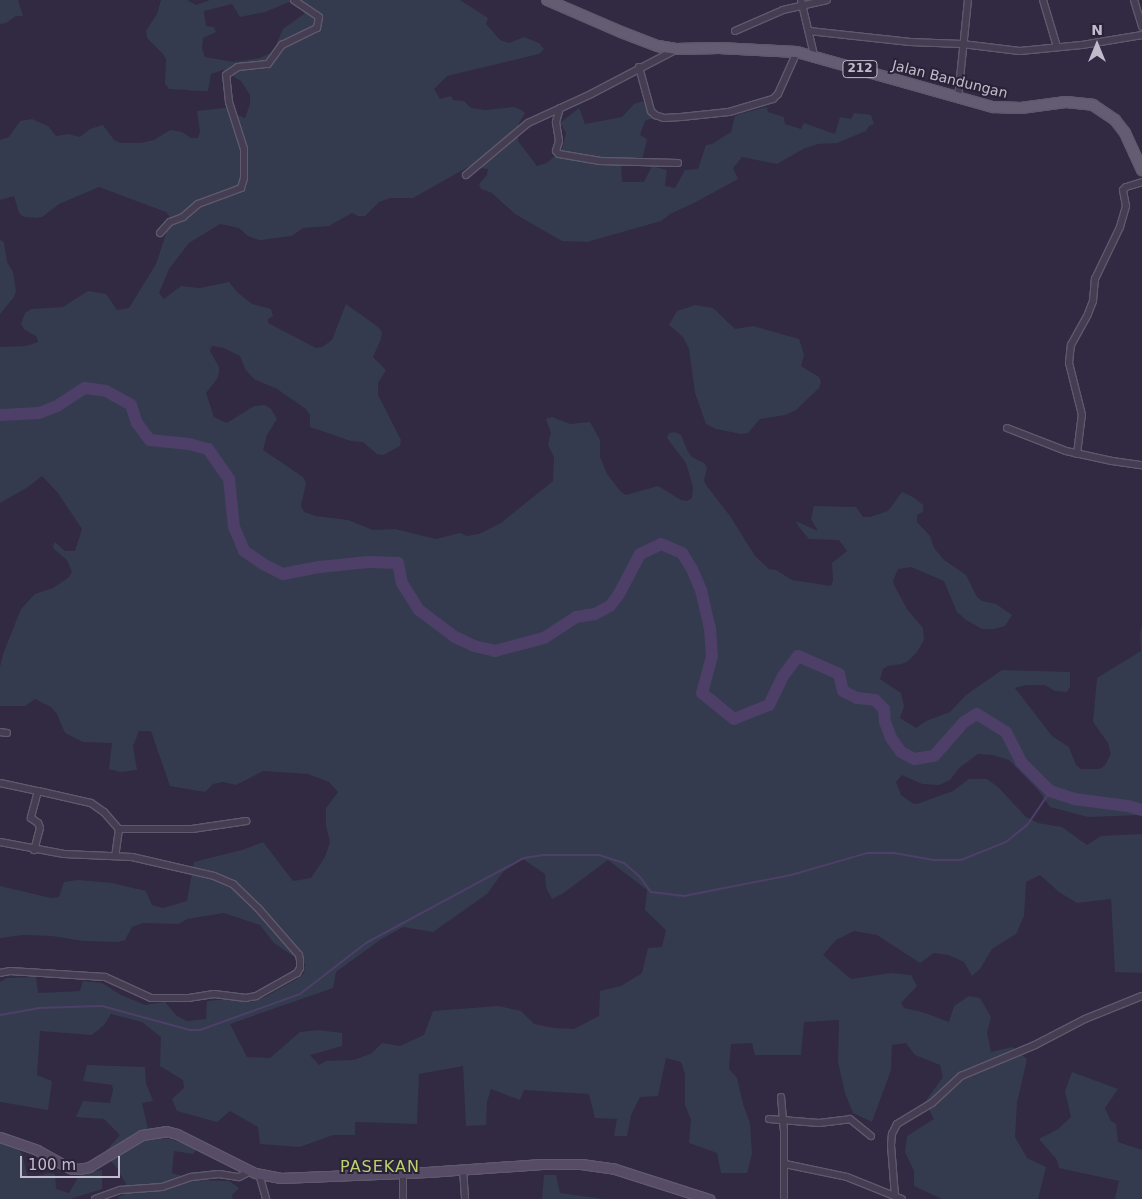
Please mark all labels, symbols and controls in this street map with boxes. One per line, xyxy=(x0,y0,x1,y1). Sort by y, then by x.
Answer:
north arrow xyxy=(1072,20,1122,70)
text: N xyxy=(1091,22,1103,38)
street label: Jalan Bandungan xyxy=(890,57,1010,101)
road number: 212 xyxy=(841,60,879,78)
scale bar xyxy=(22,1146,122,1178)
text: 100 m xyxy=(28,1156,76,1174)
district label: PASEKAN xyxy=(339,1157,421,1177)

